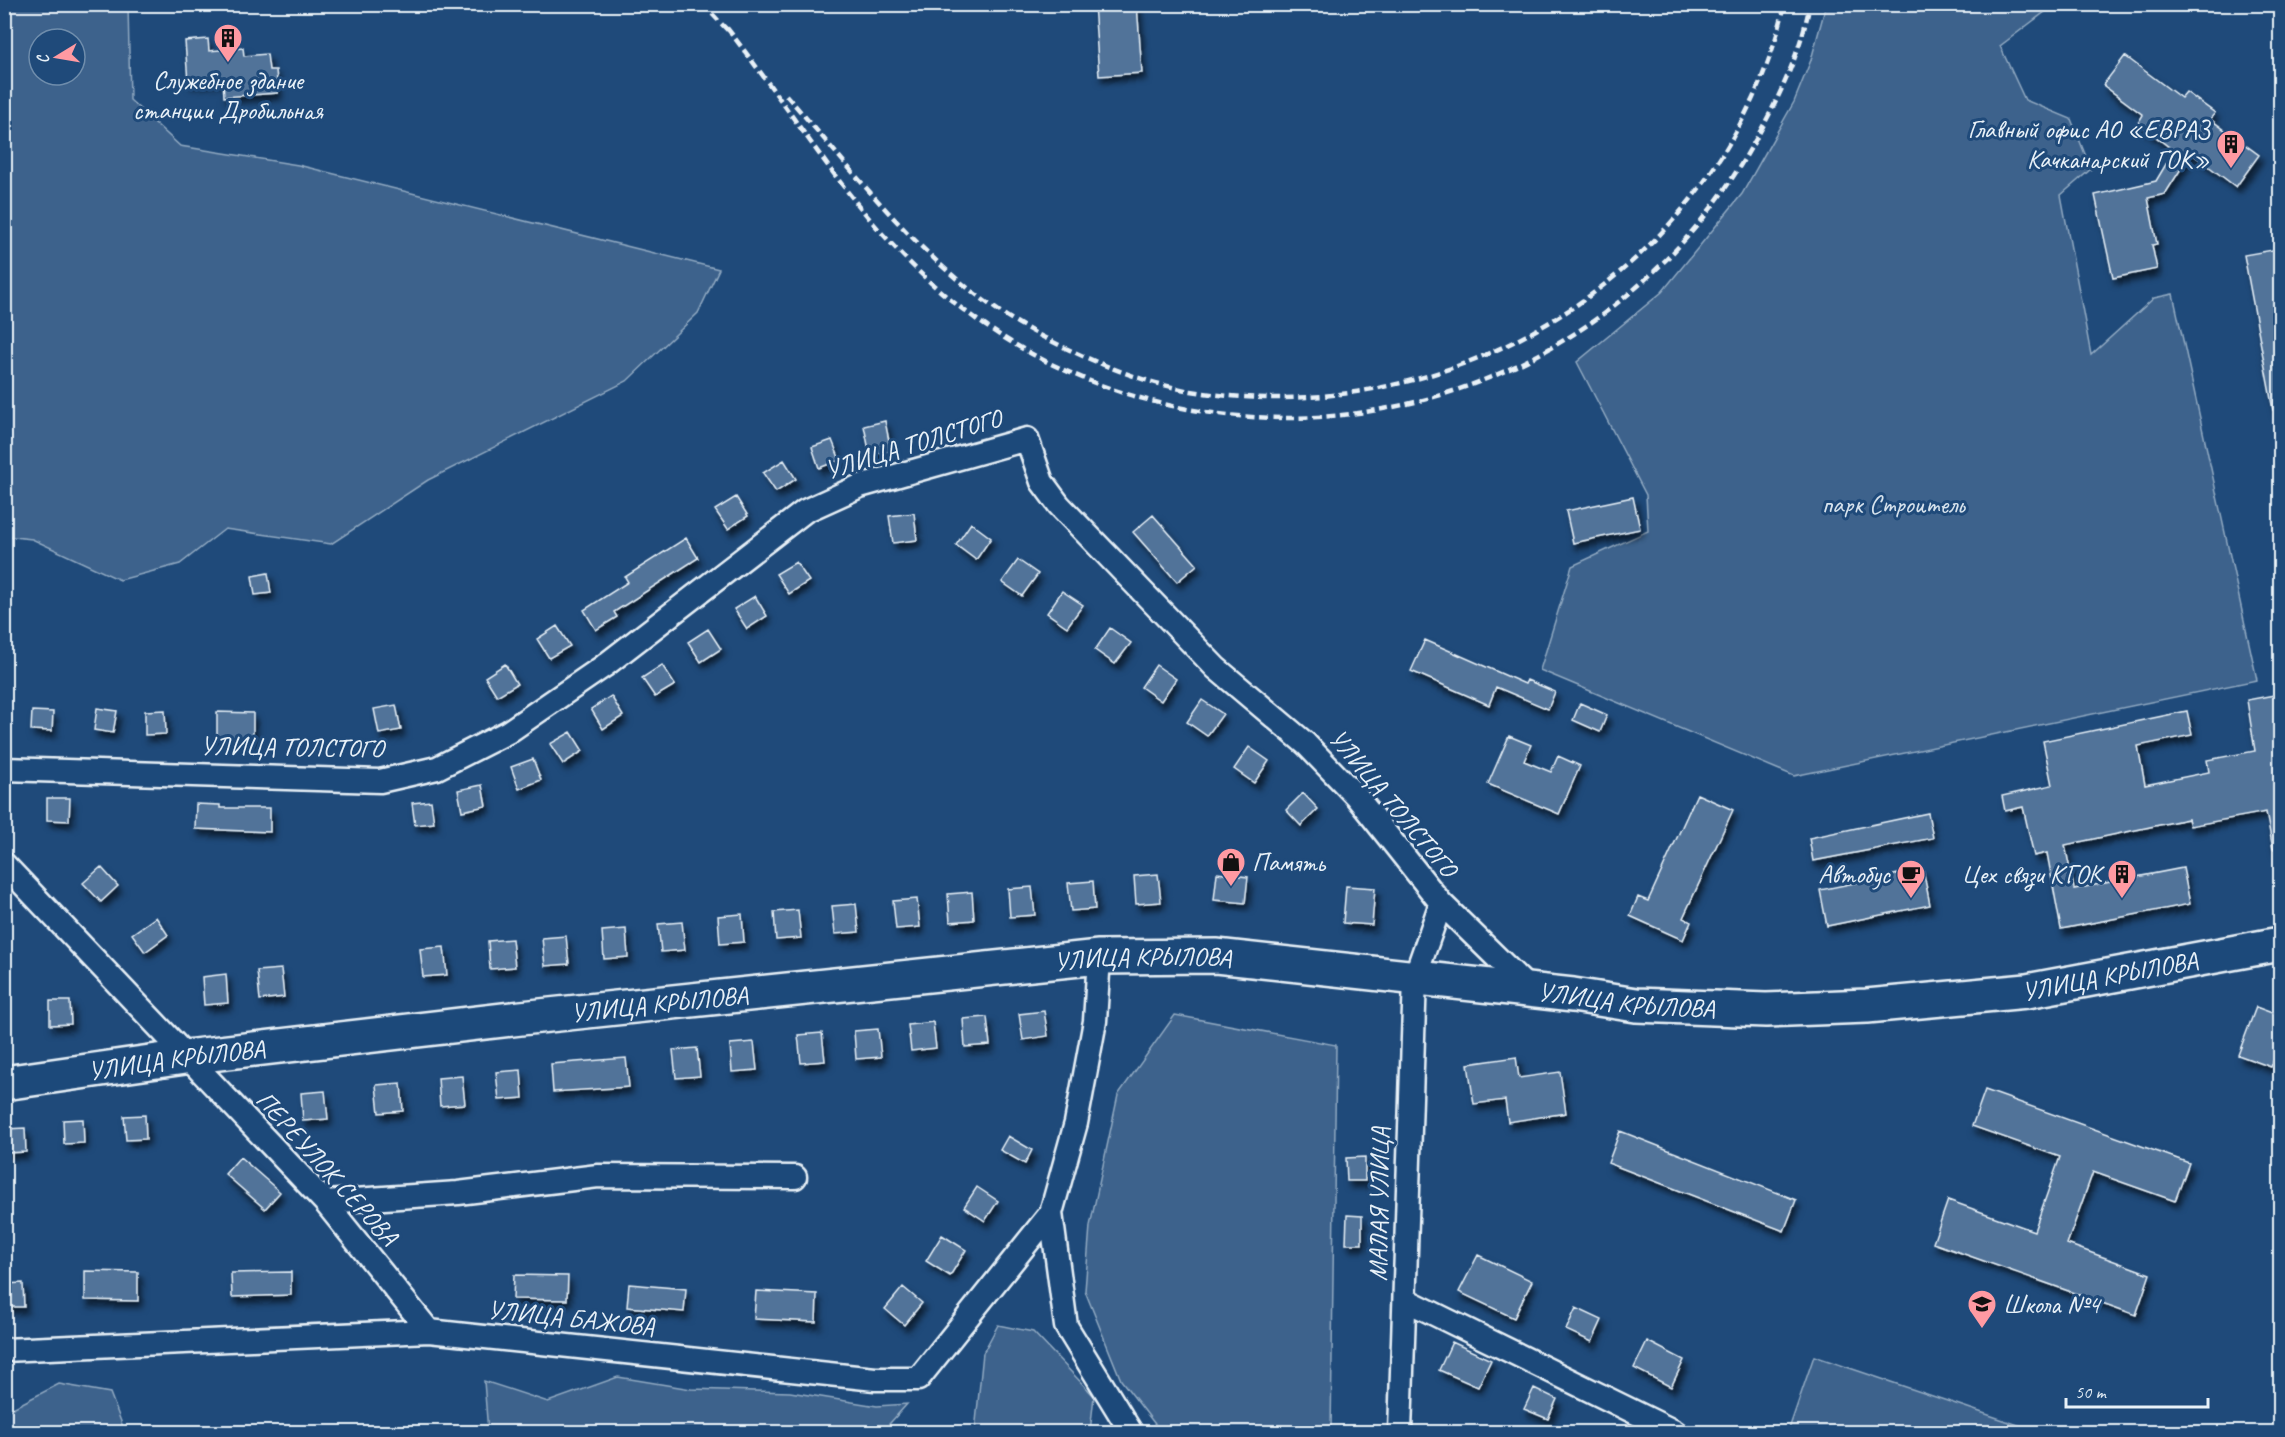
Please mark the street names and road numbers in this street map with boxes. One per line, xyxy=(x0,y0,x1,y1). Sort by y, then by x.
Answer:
street label: УЛИЦА ТОЛСТОГО xyxy=(821,401,1008,487)
street label: УЛИЦА ТОЛСТОГО xyxy=(1322,722,1466,886)
street label: УЛИЦА ТОЛСТОГО xyxy=(200,729,387,765)
street label: УЛИЦА КРЫЛОВА xyxy=(1052,939,1234,978)
street label: УЛИЦА КРЫЛОВА xyxy=(2019,943,2201,1008)
street label: УЛИЦА КРЫЛОВА xyxy=(1536,975,1716,1025)
street label: УЛИЦА КРЫЛОВА xyxy=(569,978,750,1029)
street label: УЛИЦА КРЫЛОВА xyxy=(86,1031,267,1087)
street label: ПЕРЕУЛОК СЕРОВА xyxy=(249,1084,406,1254)
street label: МАЛАЯ УЛИЦА xyxy=(1361,1126,1397,1282)
street label: УЛИЦА БАЖОВА xyxy=(486,1293,657,1343)

